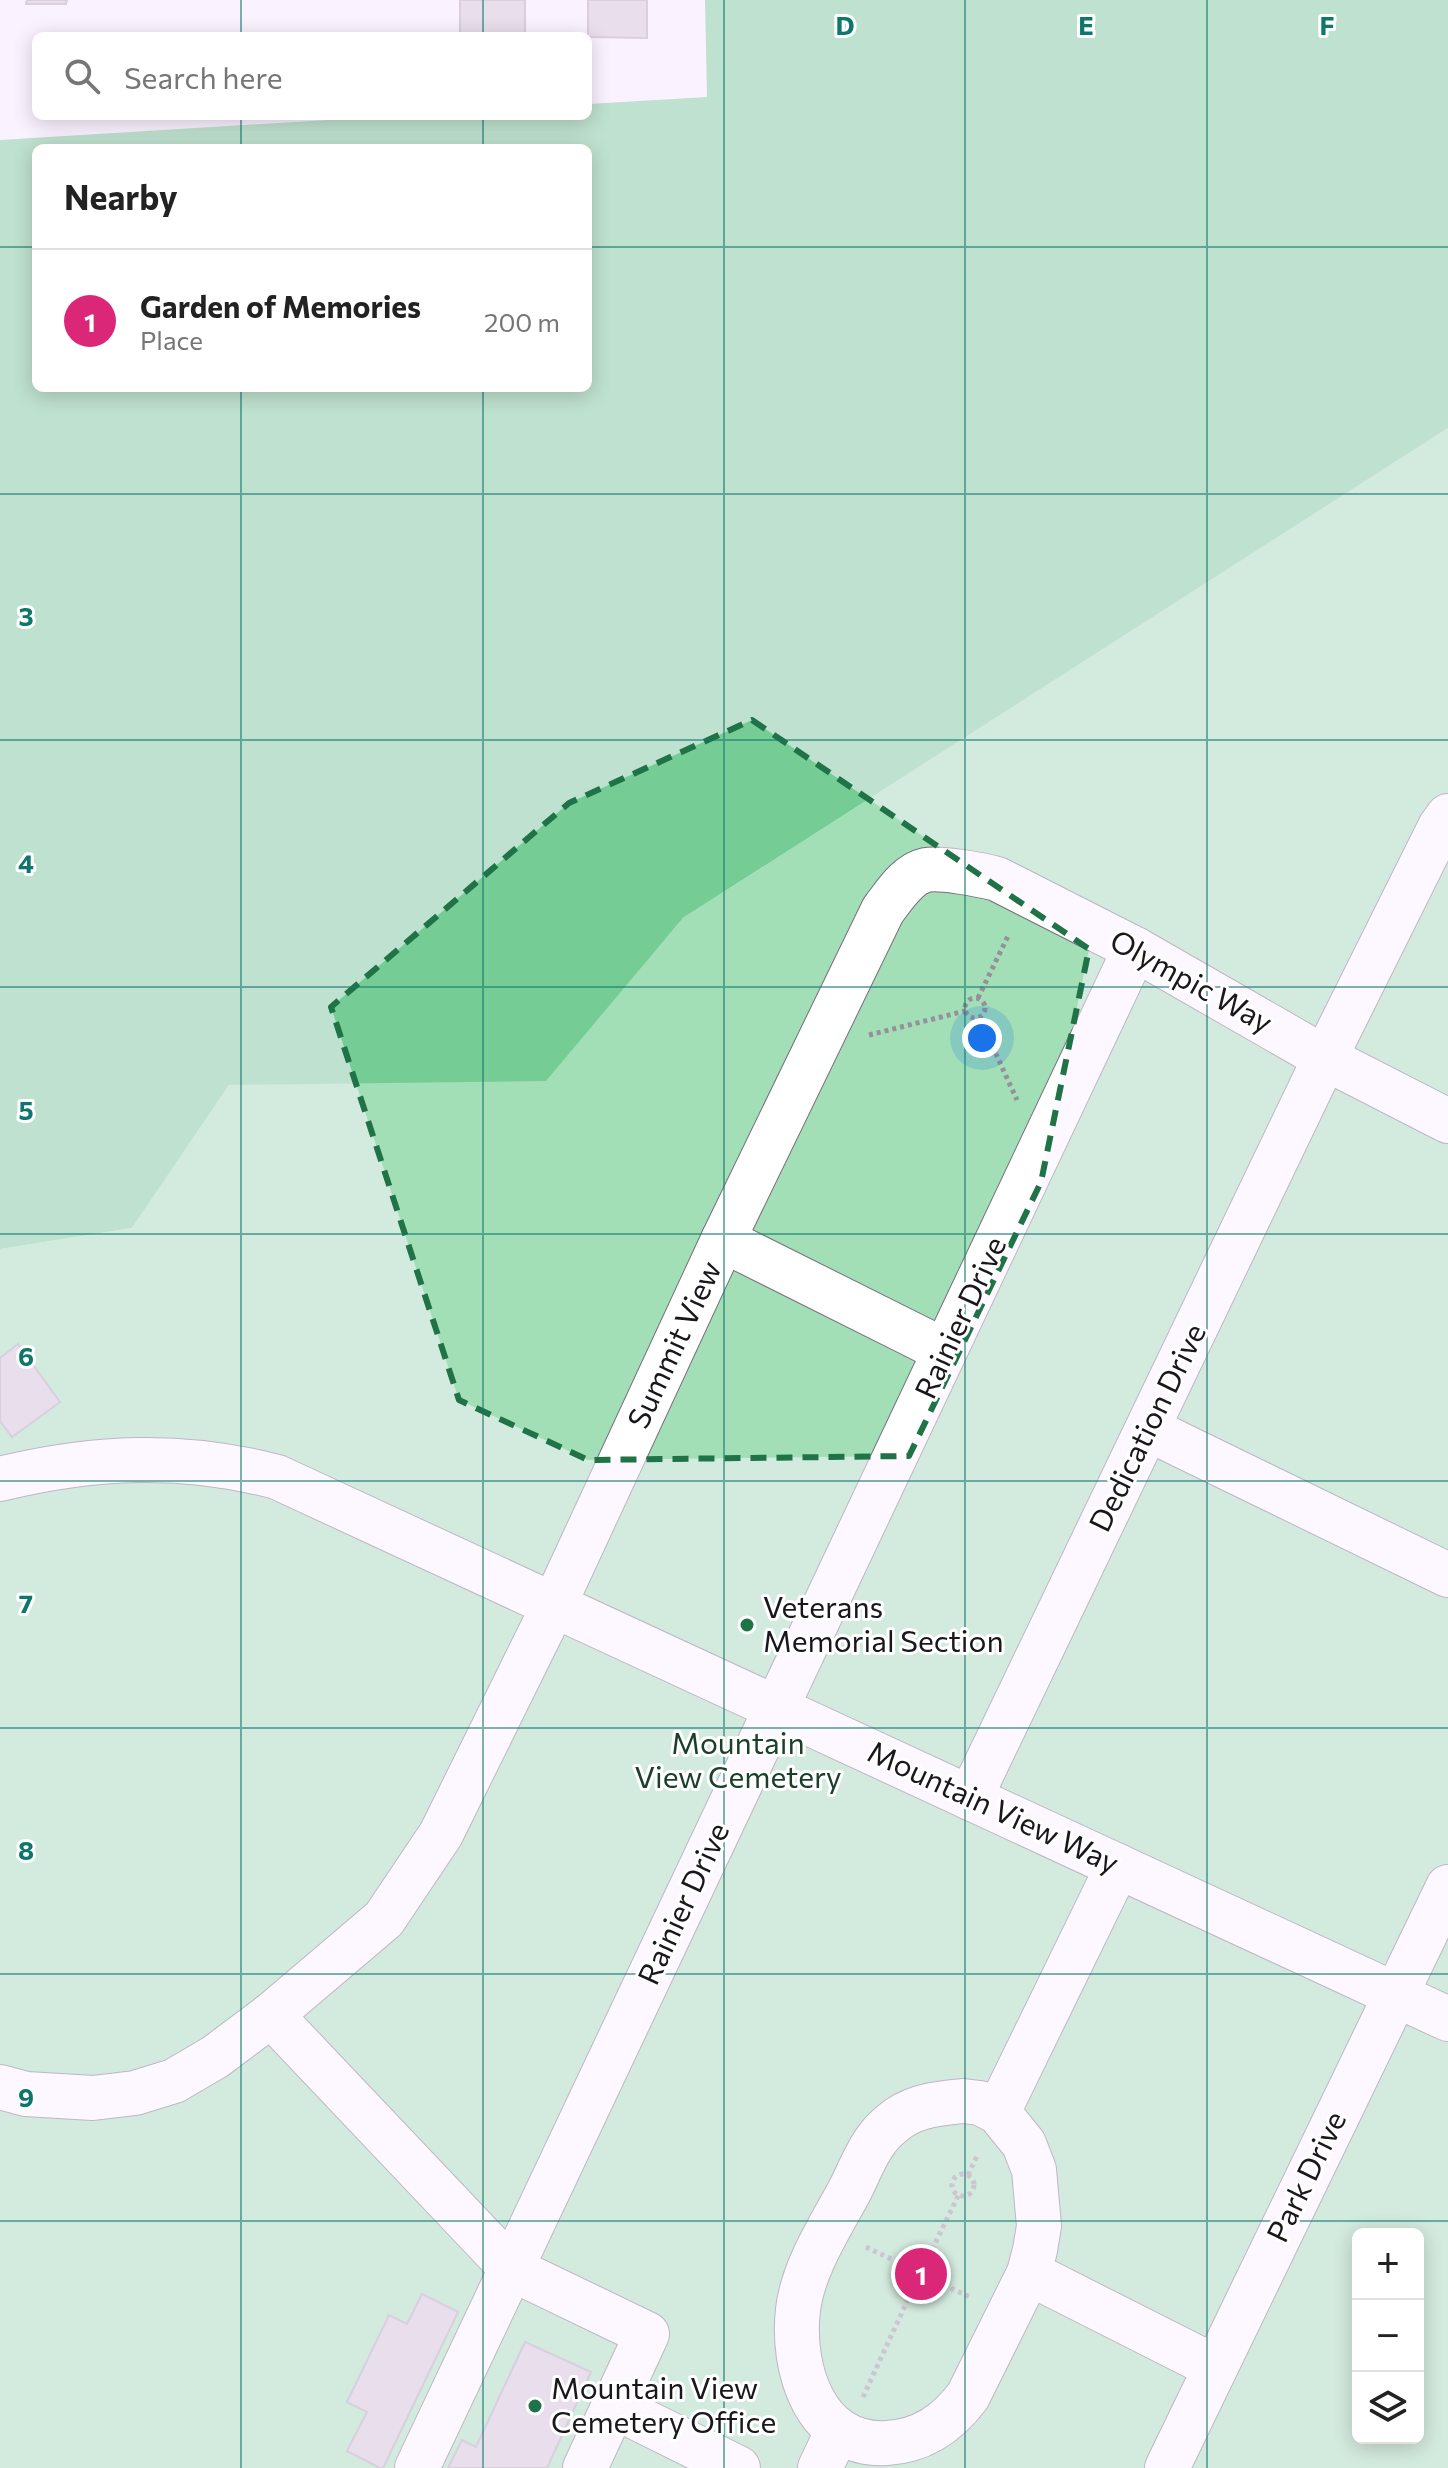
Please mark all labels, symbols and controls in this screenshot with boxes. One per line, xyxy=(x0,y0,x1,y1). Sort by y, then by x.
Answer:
text: D xyxy=(835,9,855,40)
text: E xyxy=(1078,9,1094,40)
text: F xyxy=(1319,9,1335,40)
search box xyxy=(32,32,592,120)
icon: search xyxy=(60,54,104,98)
text: Search here xyxy=(124,58,283,95)
text: Nearby xyxy=(64,175,178,217)
text: Garden of Memories xyxy=(140,287,421,324)
text: 1 xyxy=(84,306,96,337)
text: 200 m xyxy=(484,306,560,337)
text: Place xyxy=(140,324,203,355)
text: 3 xyxy=(18,600,34,631)
text: 4 xyxy=(18,847,34,878)
street label: Olympic Way xyxy=(1105,920,1280,1040)
your location xyxy=(962,1018,1002,1058)
text: 5 xyxy=(18,1094,34,1125)
street label: Rainier Drive xyxy=(905,1230,1012,1404)
street label: Summit View xyxy=(618,1254,728,1433)
street label: Dedication Drive xyxy=(1079,1317,1212,1537)
text: 6 xyxy=(18,1340,34,1371)
text: 7 xyxy=(19,1587,33,1618)
place label: Veterans Memorial Section xyxy=(763,1587,1004,1658)
marker: Veterans Memorial Section xyxy=(738,1616,756,1634)
park label: Mountain View Cemetery xyxy=(634,1723,842,1794)
street label: Mountain View Way xyxy=(863,1731,1125,1880)
street label: Rainier Drive xyxy=(628,1816,735,1990)
text: 8 xyxy=(18,1834,34,1865)
text: 9 xyxy=(18,2081,34,2112)
street label: Park Drive xyxy=(1257,2104,1352,2247)
map controls xyxy=(1352,2228,1424,2444)
button: + xyxy=(1352,2228,1424,2300)
pin: 1 xyxy=(895,2244,947,2304)
button: − xyxy=(1352,2300,1424,2372)
place label: Mountain View Cemetery Office xyxy=(551,2368,776,2439)
button: layers xyxy=(1352,2372,1424,2444)
marker: Mountain View Cemetery Office xyxy=(526,2397,544,2415)

